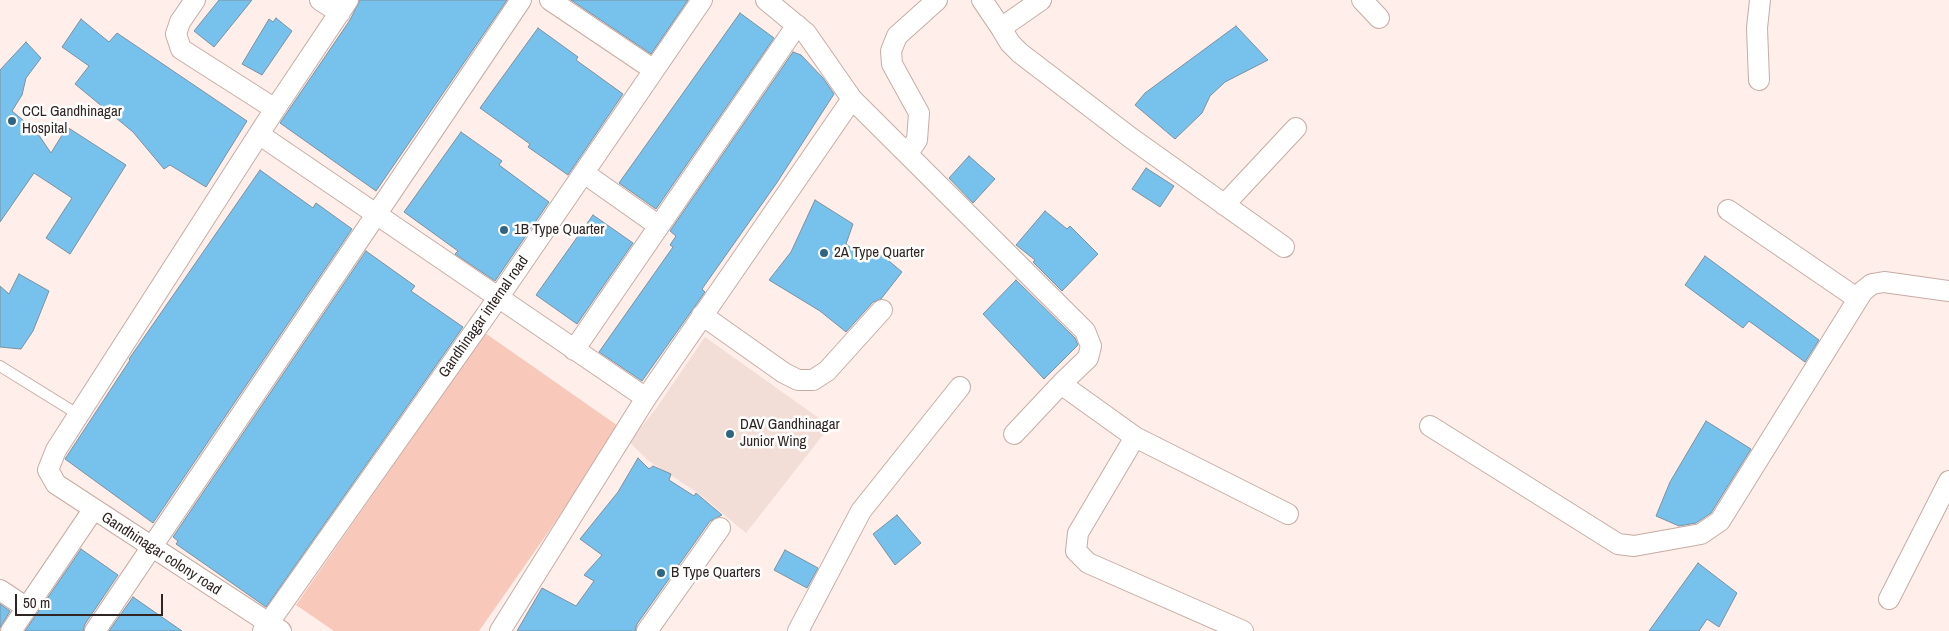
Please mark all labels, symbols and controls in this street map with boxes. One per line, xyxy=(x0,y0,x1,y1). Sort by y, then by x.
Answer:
place label: CCL Gandhinagar Hospital xyxy=(22,103,122,138)
marker: CCL Gandhinagar Hospital xyxy=(6,115,18,127)
place label: 1B Type Quarter xyxy=(514,221,604,239)
marker: 1B Type Quarter xyxy=(498,224,510,236)
place label: 2A Type Quarter xyxy=(834,244,924,262)
marker: 2A Type Quarter xyxy=(818,247,830,259)
street label: Gandhinagar internal road xyxy=(435,253,533,381)
place label: DAV Gandhinagar Junior Wing xyxy=(740,416,840,451)
marker: DAV Gandhinagar Junior Wing xyxy=(724,428,736,440)
street label: Gandhinagar colony road xyxy=(98,509,224,599)
place label: B Type Quarters xyxy=(671,564,761,582)
marker: B Type Quarters xyxy=(655,567,667,579)
scale bar xyxy=(18,584,165,616)
text: 50 m xyxy=(23,592,50,613)

